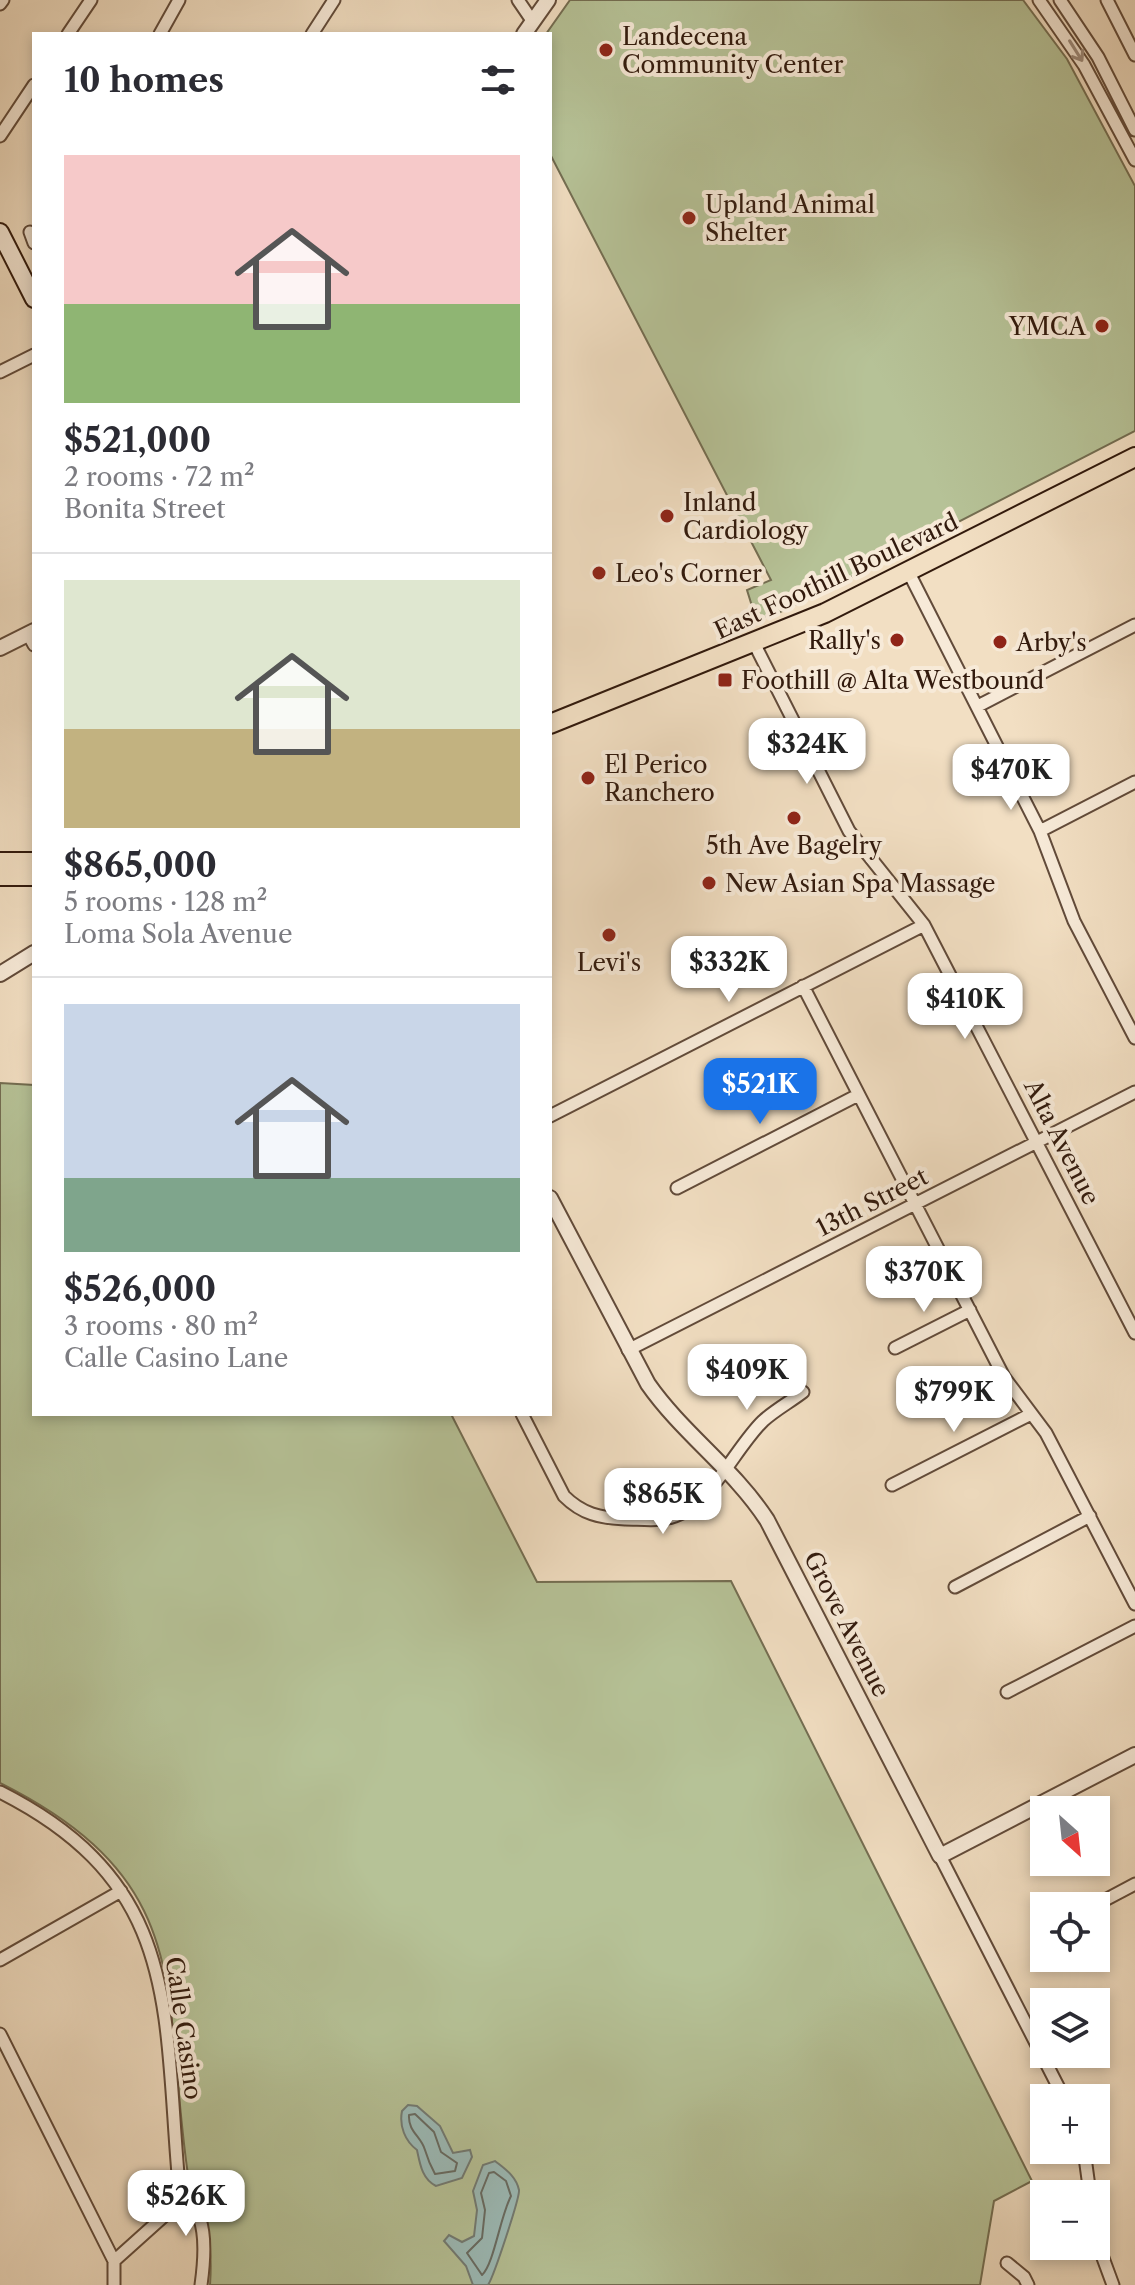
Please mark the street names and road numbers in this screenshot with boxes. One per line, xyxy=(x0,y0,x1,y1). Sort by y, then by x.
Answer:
street label: East Foothill Boulevard xyxy=(709,507,963,645)
street label: Alta Avenue xyxy=(1018,1074,1106,1209)
street label: 13th Street xyxy=(811,1161,933,1242)
street label: Grove Avenue xyxy=(798,1546,896,1702)
street label: Calle Casino xyxy=(160,1955,208,2101)

